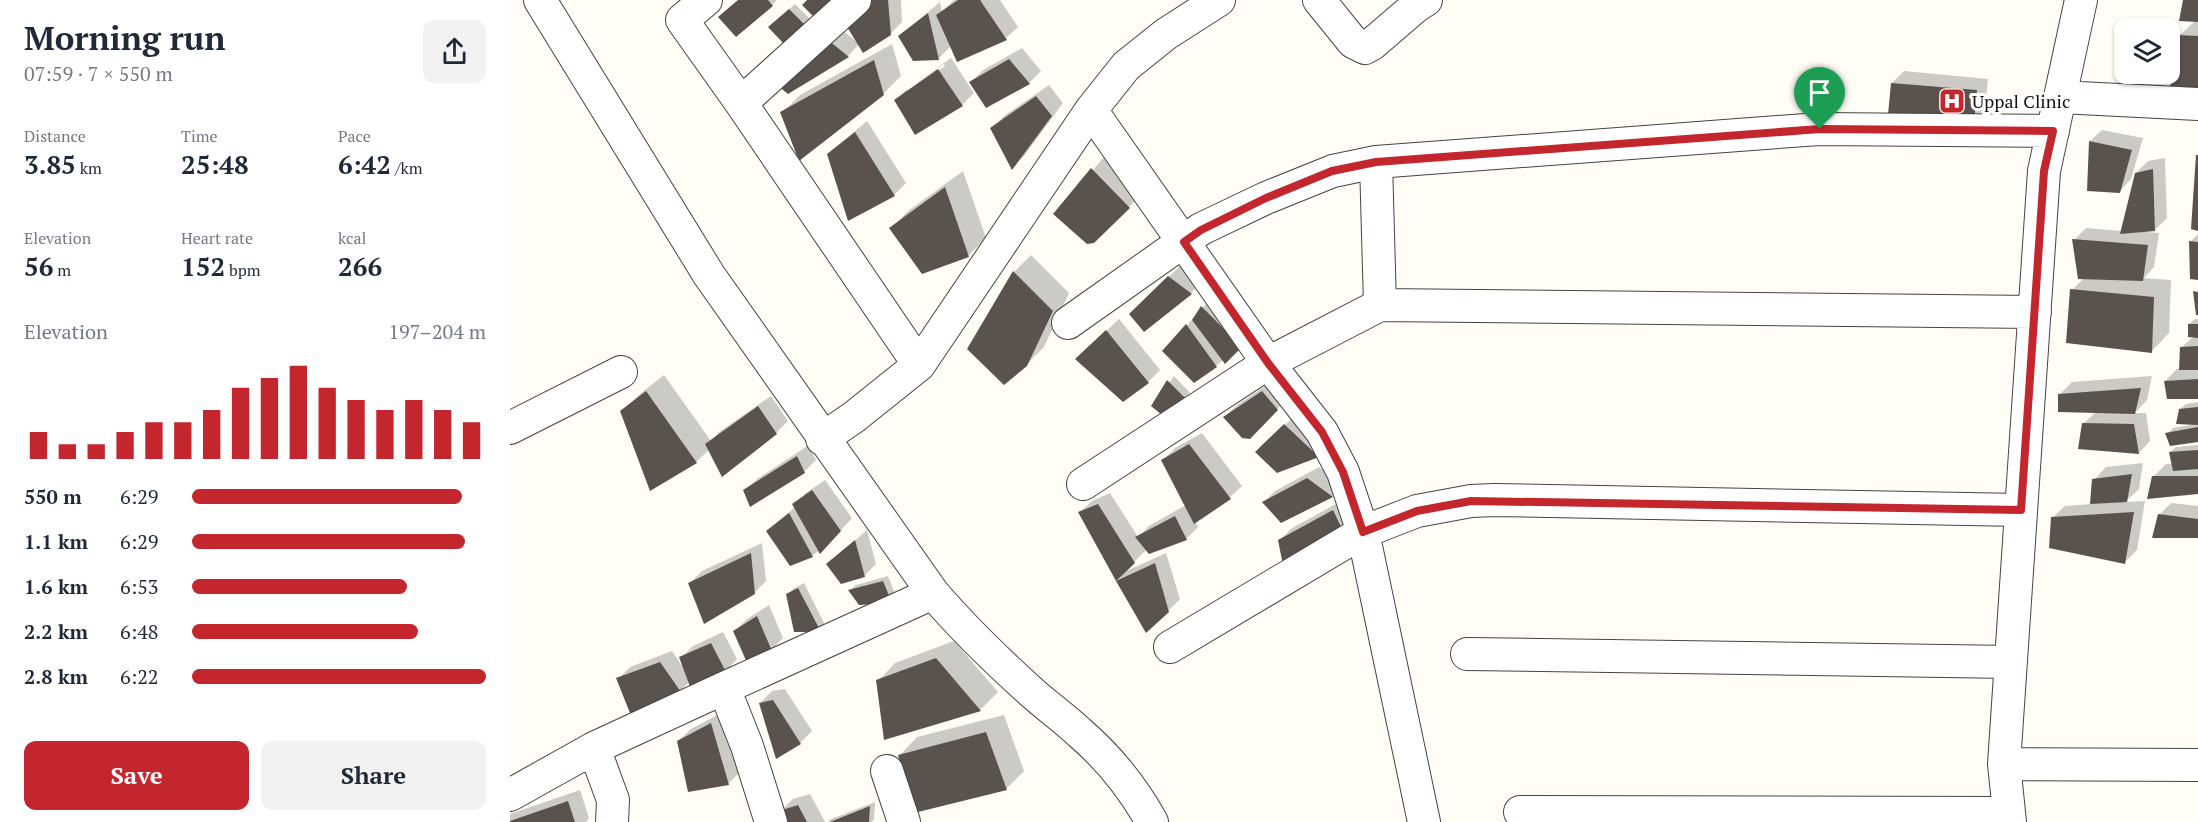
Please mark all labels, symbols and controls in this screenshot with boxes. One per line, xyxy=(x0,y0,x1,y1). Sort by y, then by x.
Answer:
text: Morning run xyxy=(24,16,226,59)
map controls xyxy=(2114,18,2180,84)
button: layers xyxy=(2114,18,2180,84)
button: share xyxy=(423,20,486,83)
text: 07:59 · 7 × 550 m xyxy=(24,60,173,87)
pin xyxy=(1794,67,1845,129)
icon: arrive xyxy=(1803,76,1836,109)
hospital icon: Uppal Clinic xyxy=(1937,86,1967,116)
place label: Uppal Clinic xyxy=(1972,89,2070,113)
text: Distance xyxy=(24,125,86,147)
text: Time xyxy=(181,125,218,147)
text: Pace xyxy=(338,125,371,147)
text: 3.85 xyxy=(24,147,76,181)
text: 25:48 xyxy=(181,147,249,181)
text: 6:42 xyxy=(338,147,391,181)
text: km xyxy=(76,157,102,179)
text: /km xyxy=(391,157,422,179)
text: Elevation xyxy=(24,227,91,249)
text: Heart rate xyxy=(181,227,253,249)
text: kcal xyxy=(338,227,366,249)
text: 56 xyxy=(24,249,53,283)
text: 152 xyxy=(181,249,225,283)
text: 266 xyxy=(338,249,382,283)
text: m xyxy=(53,259,71,281)
text: bpm xyxy=(225,259,261,281)
text: Elevation xyxy=(24,318,108,345)
text: 197–204 m xyxy=(388,318,486,345)
text: 550 m xyxy=(24,483,82,510)
text: 6:29 xyxy=(120,483,159,510)
text: 1.1 km xyxy=(24,528,88,555)
text: 6:29 xyxy=(120,528,159,555)
text: 1.6 km xyxy=(24,573,88,600)
text: 6:53 xyxy=(120,573,159,600)
text: 2.2 km xyxy=(24,618,88,645)
text: 6:48 xyxy=(120,618,159,645)
text: 2.8 km xyxy=(24,663,88,690)
text: 6:22 xyxy=(120,663,159,690)
button: Save xyxy=(24,741,249,810)
button: Share xyxy=(261,741,486,810)

